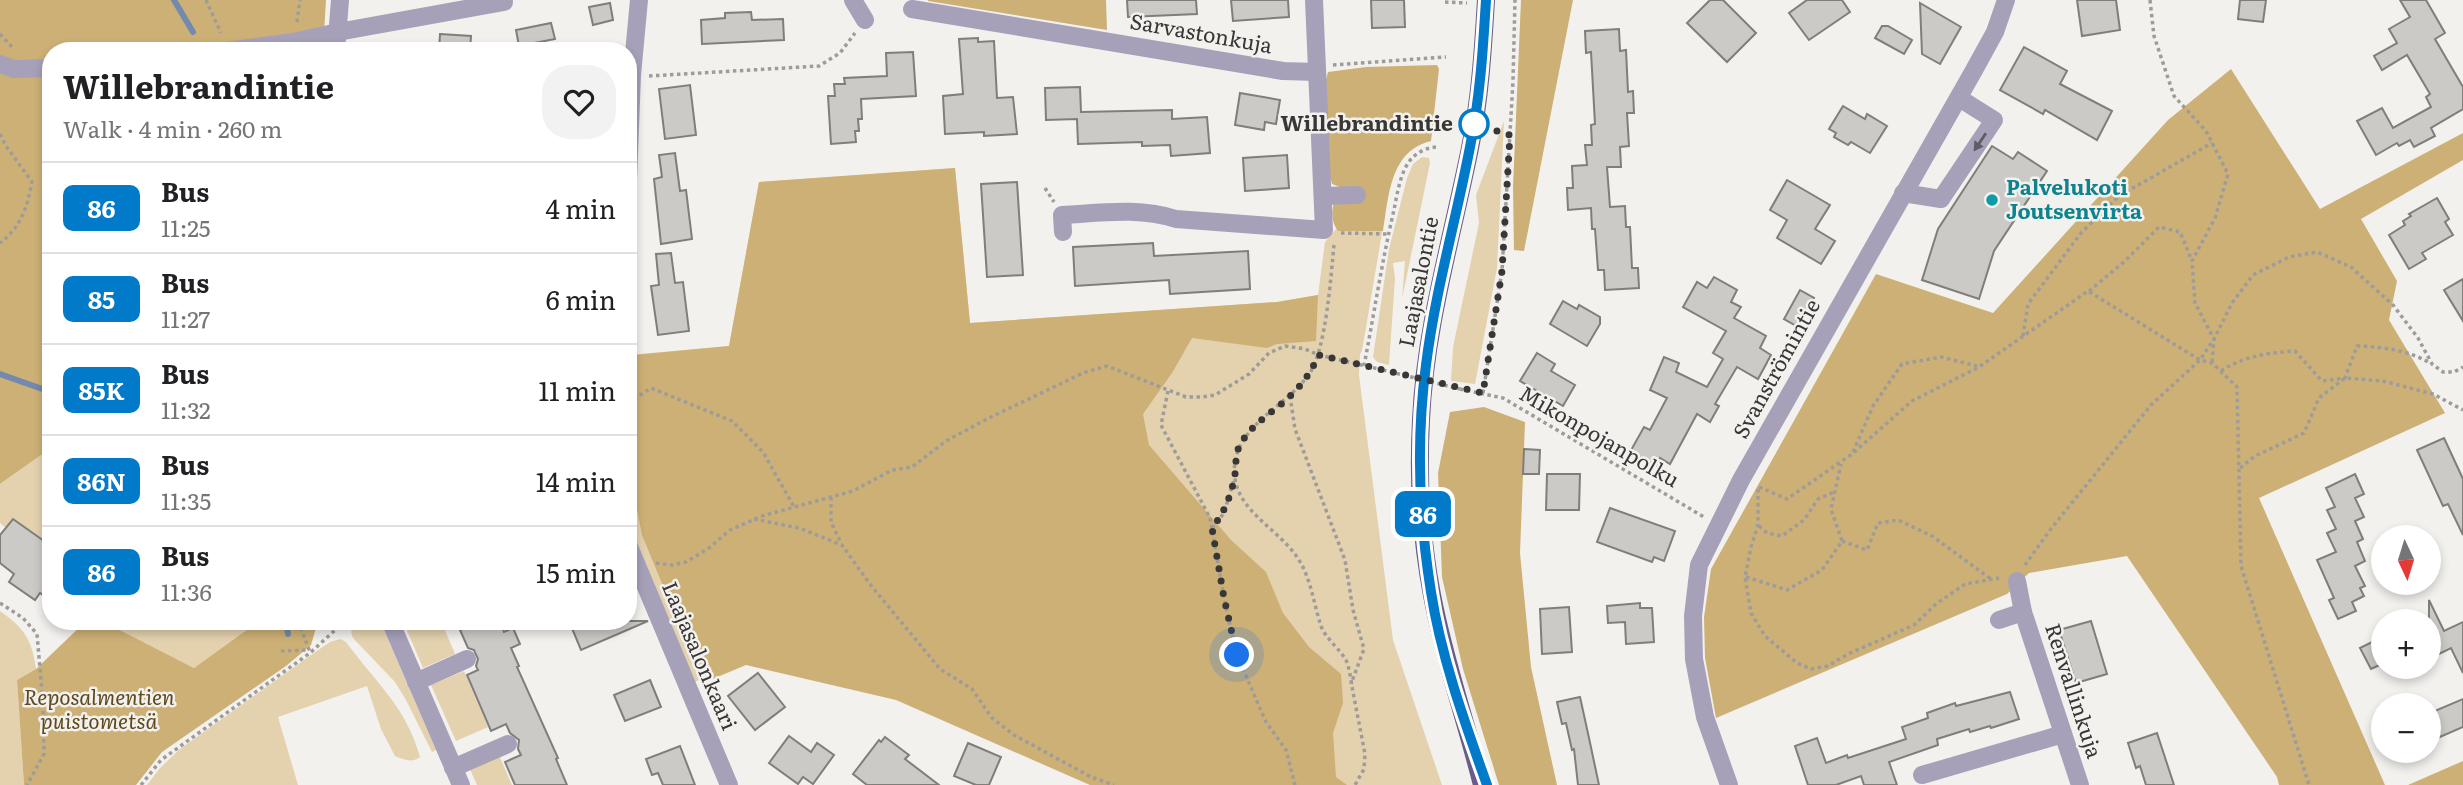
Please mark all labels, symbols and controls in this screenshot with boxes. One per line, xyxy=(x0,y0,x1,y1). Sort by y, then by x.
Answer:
street label: Sarvastonkuja xyxy=(1128,4,1276,59)
text: Willebrandintie xyxy=(63,60,334,109)
button: heart xyxy=(542,65,616,139)
place label: Willebrandintie xyxy=(1281,106,1453,137)
marker: Willebrandintie xyxy=(1459,109,1489,139)
text: Walk · 4 min · 260 m xyxy=(63,111,282,145)
one-way arrow xyxy=(1973,132,1986,152)
place label: Palvelukoti Joutsenvirta xyxy=(2006,170,2143,225)
text: Bus xyxy=(161,171,209,210)
text: 4 min xyxy=(545,188,616,227)
text: 86 xyxy=(87,190,116,225)
marker: Palvelukoti Joutsenvirta xyxy=(1984,192,2000,208)
text: 11:25 xyxy=(161,210,211,244)
street label: Laajasalontie xyxy=(1389,214,1444,349)
text: Bus xyxy=(161,262,209,301)
text: 6 min xyxy=(546,279,616,318)
text: 85 xyxy=(88,281,115,316)
street label: Svanströmintie xyxy=(1724,292,1826,443)
text: 11:27 xyxy=(161,301,210,335)
text: Bus xyxy=(161,353,209,392)
text: 11 min xyxy=(539,370,616,409)
text: 85K xyxy=(78,372,125,407)
street label: Mikonpojanpolku xyxy=(1514,376,1686,493)
text: 11:32 xyxy=(161,392,211,426)
text: Bus xyxy=(161,444,209,483)
text: 14 min xyxy=(536,461,616,500)
text: 86N xyxy=(77,463,126,498)
text: 11:35 xyxy=(161,483,211,517)
line badge: 86 xyxy=(1392,491,1454,537)
text: 86 xyxy=(1409,496,1437,531)
north arrow xyxy=(2371,525,2441,595)
map controls xyxy=(2371,525,2441,763)
text: Bus xyxy=(161,535,209,574)
text: 15 min xyxy=(536,552,616,591)
text: 86 xyxy=(87,554,116,589)
text: 11:36 xyxy=(161,574,212,608)
street label: Laajasalonkaari xyxy=(656,576,747,734)
button: + xyxy=(2371,609,2441,679)
street label: Renvallinkuja xyxy=(2039,619,2112,762)
your location xyxy=(1219,637,1254,672)
park label: Reposalmentien puistometsä xyxy=(23,680,175,735)
button: − xyxy=(2371,693,2441,763)

